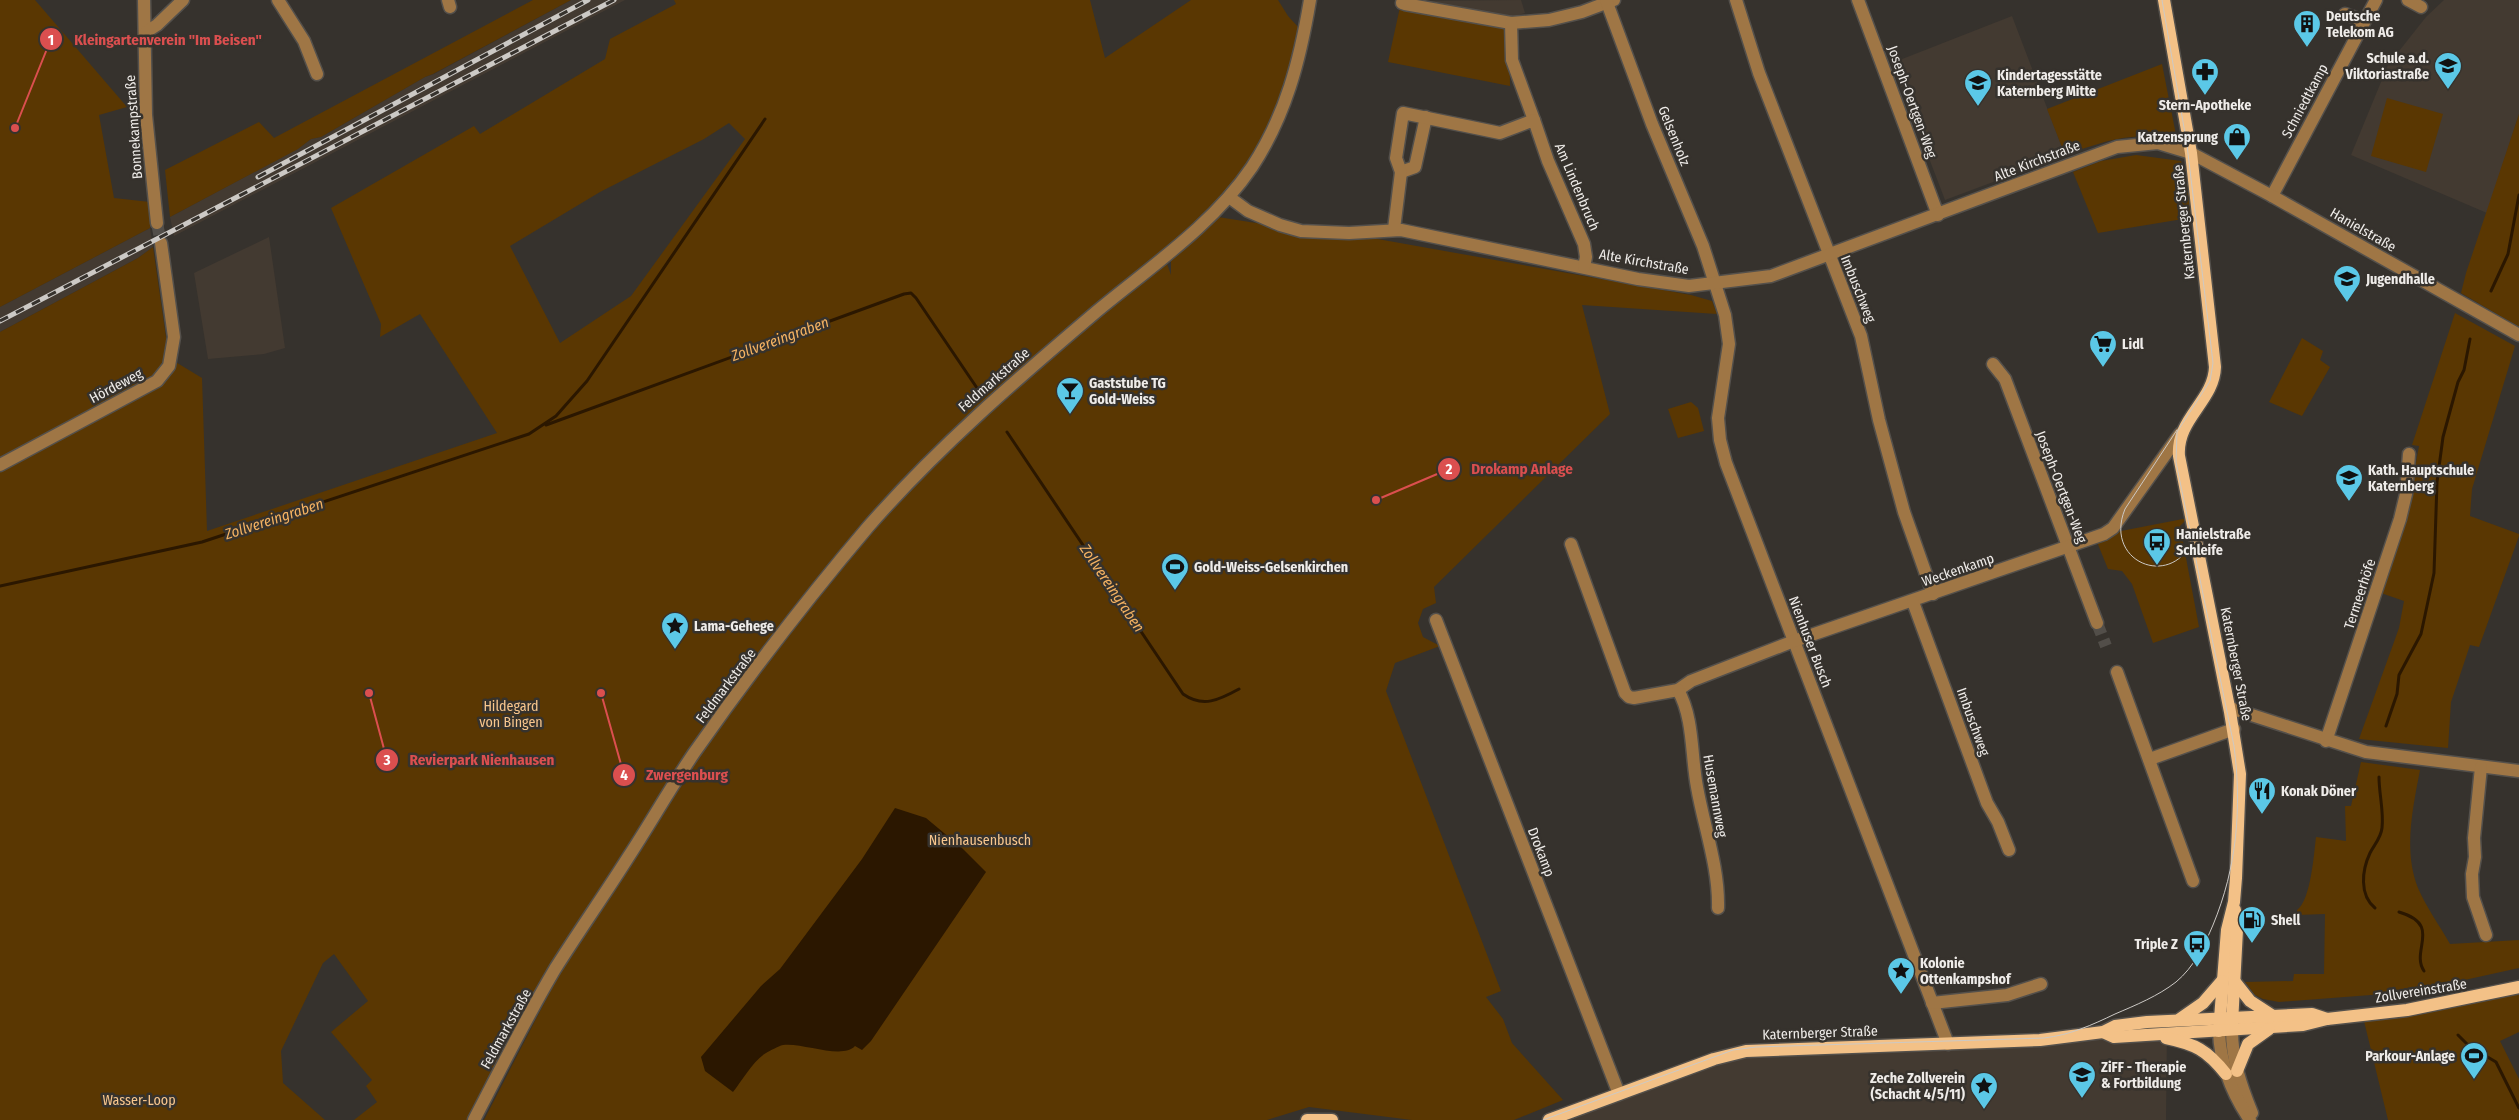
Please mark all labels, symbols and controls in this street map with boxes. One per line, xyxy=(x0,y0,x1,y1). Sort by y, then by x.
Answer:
place label: Deutsche Telekom AG xyxy=(2326,8,2394,41)
building icon: Deutsche Telekom AG xyxy=(2292,9,2322,48)
callout: Kleingartenverein "Im Beisen" xyxy=(39,24,272,54)
text: 1 xyxy=(48,31,54,49)
text: Kleingartenverein "Im Beisen" xyxy=(74,31,262,49)
street label: Joseph-Oertgen-Weg xyxy=(1884,43,1940,161)
place label: Schule a.d. Viktoriastraße xyxy=(2345,50,2429,83)
school or university icon: Schule a.d. Viktoriastraße xyxy=(2433,51,2463,90)
pharmacy icon: Stern-Apotheke xyxy=(2190,57,2220,96)
street label: Schniedtkamp xyxy=(2278,61,2332,141)
place label: Kindertagesstätte Katernberg Mitte xyxy=(1997,67,2102,100)
school or university icon: Kindertagesstätte Katernberg Mitte xyxy=(1963,68,1993,107)
street label: Bonnekampstraße xyxy=(122,74,146,180)
place label: Stern-Apotheke xyxy=(2159,97,2251,114)
street label: Gelsenholz xyxy=(1654,104,1694,169)
shop icon: Katzensprung xyxy=(2222,122,2252,161)
place label: Katzensprung xyxy=(2138,129,2218,146)
street label: Alte Kirchstraße xyxy=(1992,137,2082,185)
street label: Am Lindenbruch xyxy=(1551,141,1603,233)
street label: Katernberger Straße xyxy=(2170,164,2198,280)
street label: Hanielstraße xyxy=(2327,204,2399,256)
street label: Alte Kirchstraße xyxy=(1598,246,1690,278)
street label: Imbuschweg xyxy=(1837,253,1879,326)
school or university icon: Jugendhalle xyxy=(2332,264,2362,303)
place label: Jugendhalle xyxy=(2365,271,2435,288)
water label: Zollvereingraben xyxy=(728,313,831,365)
supermarket icon: Lidl xyxy=(2088,329,2118,368)
place label: Lidl xyxy=(2122,336,2144,353)
street label: Feldmarkstraße xyxy=(955,344,1033,416)
street label: Hördeweg xyxy=(87,365,146,407)
place label: Gaststube TG Gold-Weiss xyxy=(1089,375,1166,408)
bar icon: Gaststube TG Gold-Weiss xyxy=(1055,376,1085,415)
street label: Joseph-Oertgen-Weg xyxy=(2032,429,2090,546)
callout: Drokamp Anlage xyxy=(1437,454,1583,484)
text: 2 xyxy=(1445,460,1453,478)
text: Drokamp Anlage xyxy=(1471,460,1573,478)
place label: Kath. Hauptschule Katernberg xyxy=(2368,462,2474,495)
school or university icon: Kath. Hauptschule Katernberg xyxy=(2334,463,2364,502)
water label: Zollvereingraben xyxy=(221,495,326,544)
place label: Hanielstraße Schleife xyxy=(2176,526,2251,559)
bus stop icon: Hanielstraße Schleife xyxy=(2142,527,2172,566)
water label: Zollvereingraben xyxy=(1075,540,1148,636)
street label: Weckenkamp xyxy=(1920,550,1996,590)
sports icon: Gold-Weiss-Gelsenkirchen xyxy=(1160,552,1190,591)
street label: Termeerhöfe xyxy=(2341,557,2379,631)
place label: Gold-Weiss-Gelsenkirchen xyxy=(1194,559,1348,576)
street label: Nienhuser Busch xyxy=(1785,594,1835,690)
street label: Katernberger Straße xyxy=(2217,606,2255,722)
place icon: Lama-Gehege xyxy=(660,611,690,650)
place label: Lama-Gehege xyxy=(694,618,774,635)
street label: Feldmarkstraße xyxy=(692,645,760,727)
street label: Imbuschweg xyxy=(1953,686,1993,759)
park label: Hildegard von Bingen xyxy=(479,698,543,731)
callout: Revierpark Nienhausen xyxy=(374,745,564,775)
text: 3 xyxy=(382,751,391,769)
text: Revierpark Nienhausen xyxy=(410,751,555,769)
street label: Husemannweg xyxy=(1699,753,1731,839)
callout: Zwergenburg xyxy=(612,760,738,790)
text: 4 xyxy=(620,766,628,784)
text: Zwergenburg xyxy=(646,766,728,784)
restaurant icon: Konak Döner xyxy=(2247,776,2277,815)
place label: Konak Döner xyxy=(2281,783,2357,800)
street label: Drokamp xyxy=(1524,825,1558,879)
park label: Nienhausenbusch xyxy=(929,832,1031,849)
fuel station icon: Shell xyxy=(2237,905,2267,944)
place label: Shell xyxy=(2271,912,2301,929)
bus stop icon: Triple Z xyxy=(2182,929,2212,968)
place label: Triple Z xyxy=(2135,936,2178,953)
place label: Kolonie Ottenkampshof xyxy=(1920,955,2012,988)
place icon: Kolonie Ottenkampshof xyxy=(1886,956,1916,995)
street label: Zollvereinstraße xyxy=(2374,975,2468,1007)
street label: Feldmarkstraße xyxy=(477,986,535,1072)
street label: Katernberger Straße xyxy=(1762,1022,1878,1044)
sports icon: Parkour-Anlage xyxy=(2459,1041,2489,1080)
place label: Parkour-Anlage xyxy=(2365,1048,2455,1065)
place label: ZiFF - Therapie & Fortbildung xyxy=(2101,1059,2186,1092)
school or university icon: ZiFF - Therapie & Fortbildung xyxy=(2067,1060,2097,1099)
place label: Zeche Zollverein (Schacht 4/5/11) xyxy=(1870,1070,1965,1103)
place icon: Zeche Zollverein (Schacht 4/5/11) xyxy=(1969,1071,1999,1110)
park label: Wasser-Loop xyxy=(102,1092,176,1109)

